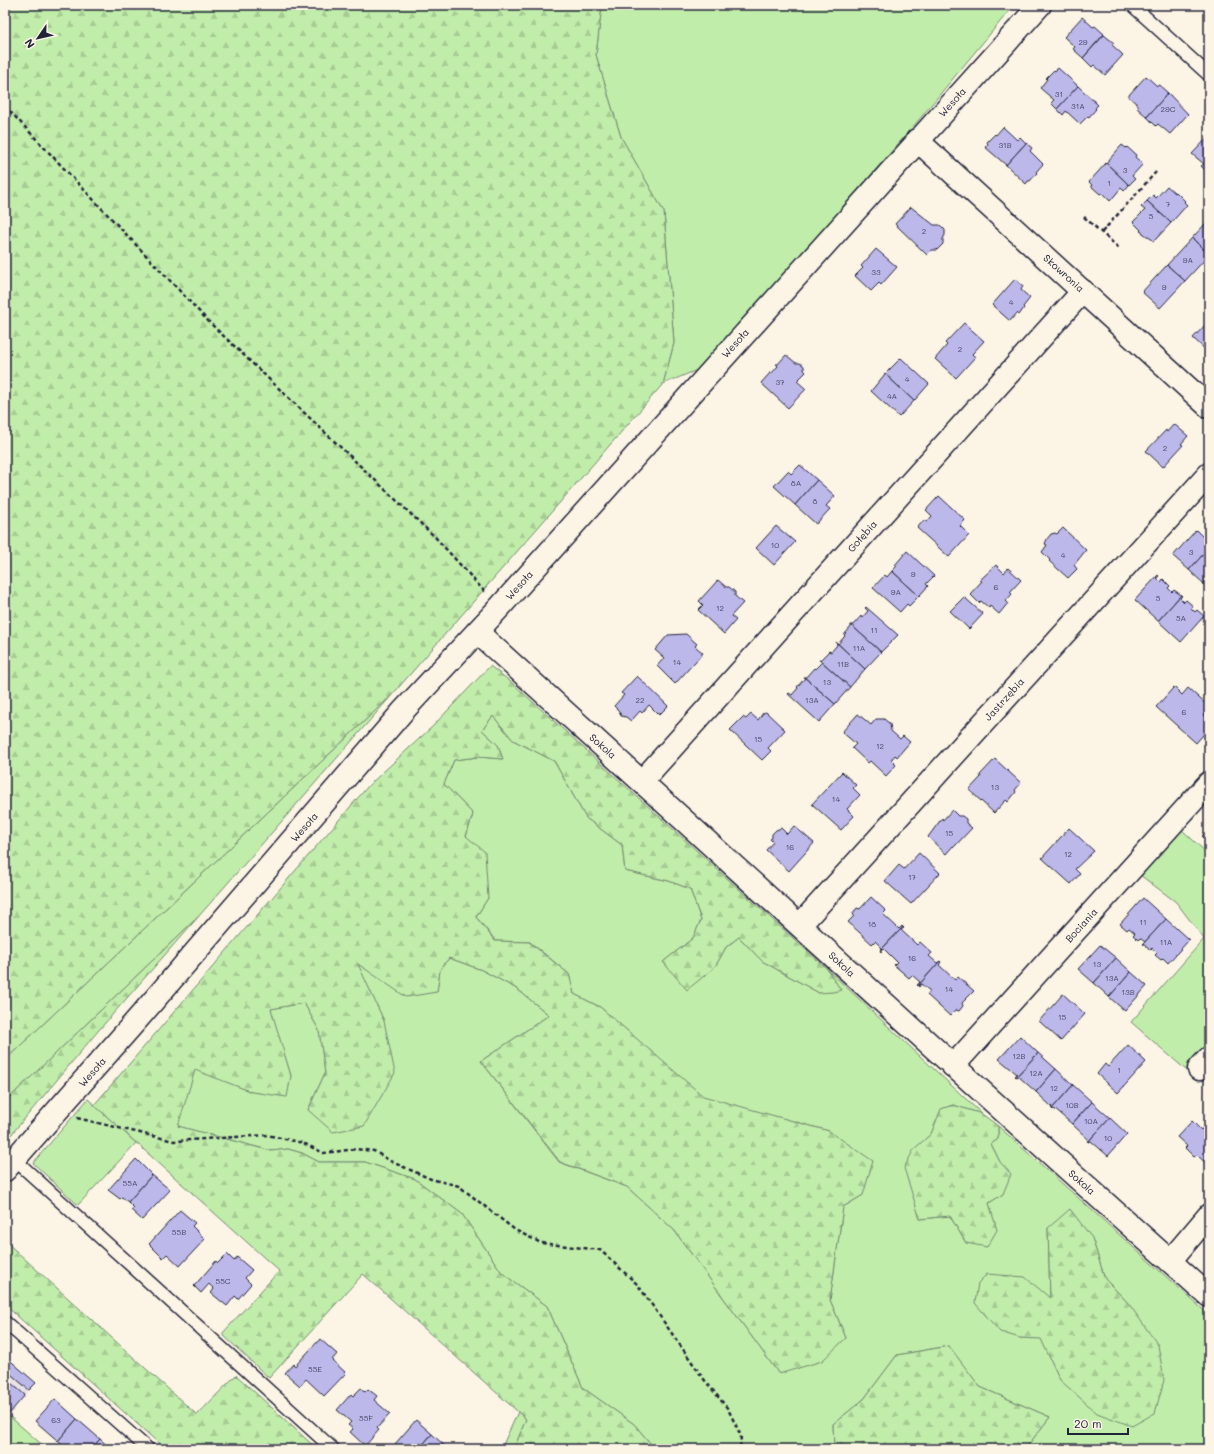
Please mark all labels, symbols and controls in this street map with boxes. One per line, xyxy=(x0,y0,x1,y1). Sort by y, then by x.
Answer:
north arrow xyxy=(18,18,58,58)
text: N xyxy=(21,36,38,52)
house number: 29 xyxy=(1078,37,1088,47)
street label: Wesoła xyxy=(935,84,969,120)
house number: 31 xyxy=(1055,89,1063,99)
house number: 31A xyxy=(1071,101,1085,111)
house number: 29C xyxy=(1161,104,1176,114)
house number: 31B xyxy=(998,140,1012,150)
house number: 3 xyxy=(1123,165,1128,175)
house number: 1 xyxy=(1107,178,1111,188)
house number: 7 xyxy=(1166,199,1171,209)
house number: 5 xyxy=(1149,211,1154,221)
house number: 2 xyxy=(922,226,926,236)
street label: Skowronia xyxy=(1041,251,1087,295)
house number: 9A xyxy=(1183,255,1193,265)
house number: 33 xyxy=(871,267,881,277)
house number: 9 xyxy=(1162,282,1167,292)
house number: 4 xyxy=(1009,297,1014,307)
street label: Wesoła xyxy=(718,325,752,361)
house number: 2 xyxy=(958,344,962,354)
house number: 4 xyxy=(905,374,910,384)
house number: 37 xyxy=(775,377,785,387)
house number: 4A xyxy=(887,391,897,401)
house number: 2 xyxy=(1163,443,1167,453)
house number: 8A xyxy=(791,478,801,488)
house number: 8 xyxy=(813,496,818,506)
street label: Gołębia xyxy=(844,517,880,555)
house number: 10 xyxy=(771,540,779,550)
house number: 3 xyxy=(1189,547,1194,557)
house number: 4 xyxy=(1061,550,1066,560)
street label: Wesoła xyxy=(502,567,536,603)
house number: 9 xyxy=(911,569,916,579)
house number: 6 xyxy=(994,582,999,592)
house number: 9A xyxy=(891,587,901,597)
house number: 5 xyxy=(1156,593,1161,603)
house number: 12 xyxy=(716,603,724,613)
house number: 5A xyxy=(1176,613,1186,623)
house number: 11 xyxy=(870,625,878,635)
house number: 11A xyxy=(853,643,865,653)
house number: 14 xyxy=(673,657,681,667)
house number: 11B xyxy=(837,659,849,669)
street label: Jastrzębia xyxy=(981,674,1027,724)
house number: 13 xyxy=(823,677,831,687)
house number: 22 xyxy=(636,695,644,705)
house number: 13A xyxy=(805,695,819,705)
house number: 6 xyxy=(1182,707,1187,717)
street label: Sokola xyxy=(587,730,619,762)
house number: 15 xyxy=(754,734,762,744)
house number: 12 xyxy=(876,741,884,751)
house number: 13 xyxy=(991,782,999,792)
house number: 14 xyxy=(832,794,840,804)
street label: Wesoła xyxy=(287,809,321,845)
house number: 15 xyxy=(945,828,953,838)
house number: 16 xyxy=(786,842,794,852)
house number: 12 xyxy=(1064,849,1072,859)
house number: 17 xyxy=(908,872,917,882)
street label: Bociania xyxy=(1062,905,1100,945)
house number: 11 xyxy=(1139,917,1147,927)
house number: 18 xyxy=(868,919,876,929)
house number: 11A xyxy=(1160,937,1172,947)
street label: Sokola xyxy=(826,948,858,980)
house number: 16 xyxy=(908,953,916,963)
house number: 13 xyxy=(1093,959,1101,969)
house number: 13A xyxy=(1105,973,1119,983)
house number: 14 xyxy=(945,984,953,994)
house number: 13B xyxy=(1121,987,1135,997)
house number: 15 xyxy=(1058,1012,1066,1022)
house number: 12B xyxy=(1013,1051,1026,1061)
street label: Wesoła xyxy=(75,1054,109,1090)
house number: 1 xyxy=(1117,1065,1121,1075)
house number: 12A xyxy=(1029,1068,1043,1078)
house number: 12 xyxy=(1050,1083,1058,1093)
house number: 10B xyxy=(1065,1100,1079,1110)
house number: 10A xyxy=(1084,1116,1098,1126)
house number: 10 xyxy=(1104,1133,1112,1143)
street label: Sokola xyxy=(1066,1166,1098,1198)
house number: 55A xyxy=(123,1178,137,1188)
house number: 55B xyxy=(172,1227,186,1237)
house number: 55C xyxy=(215,1276,231,1286)
house number: 55E xyxy=(308,1364,322,1374)
scale bar xyxy=(1068,1410,1128,1436)
house number: 55F xyxy=(359,1413,373,1423)
house number: 63 xyxy=(51,1415,61,1425)
text: 20 m xyxy=(1074,1415,1102,1431)

